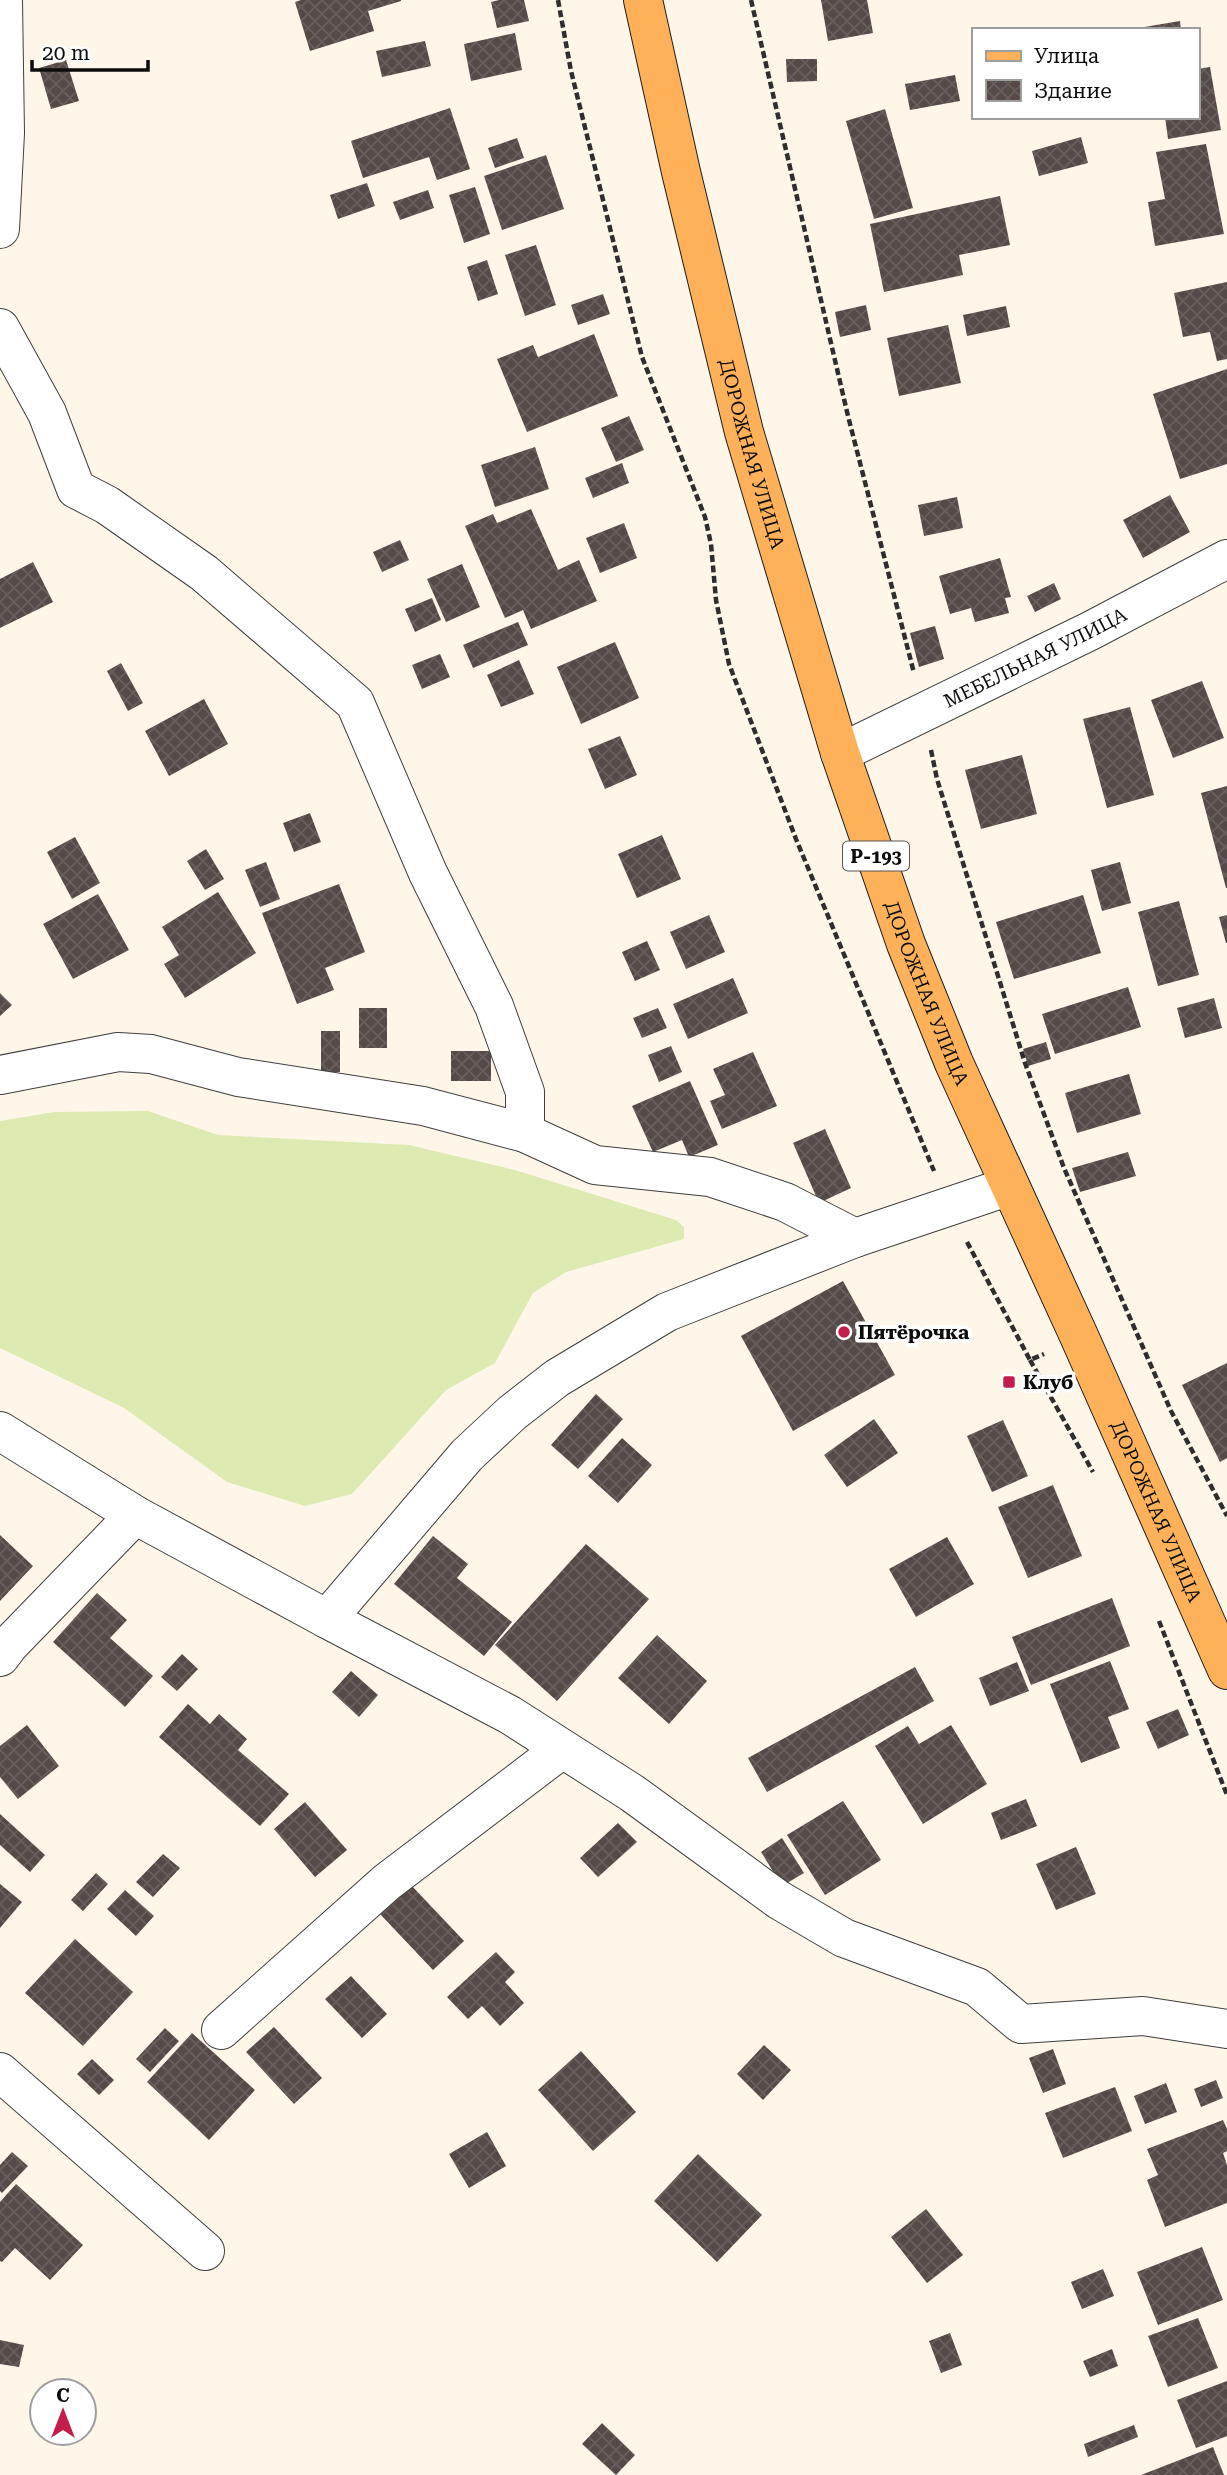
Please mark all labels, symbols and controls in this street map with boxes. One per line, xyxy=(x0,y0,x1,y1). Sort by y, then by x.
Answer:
scale bar xyxy=(32,28,147,72)
legend xyxy=(972,28,1199,119)
text: 20 m xyxy=(42,41,90,65)
text: Улица xyxy=(1034,44,1100,68)
text: Здание xyxy=(1034,79,1112,103)
street label: ДОРОЖНАЯ УЛИЦА xyxy=(715,357,790,552)
street label: МЕБЕЛЬНАЯ УЛИЦА xyxy=(940,602,1131,712)
road number: Р-193 xyxy=(843,842,909,870)
street label: ДОРОЖНАЯ УЛИЦА xyxy=(880,898,974,1089)
place label: Пятёрочка xyxy=(858,1321,969,1344)
marker: Пятёрочка xyxy=(836,1324,852,1340)
place label: Клуб xyxy=(1023,1371,1073,1394)
marker: Клуб xyxy=(1001,1374,1017,1390)
street label: ДОРОЖНАЯ УЛИЦА xyxy=(1106,1417,1207,1606)
north arrow xyxy=(28,2377,98,2447)
text: С xyxy=(56,2384,70,2407)

